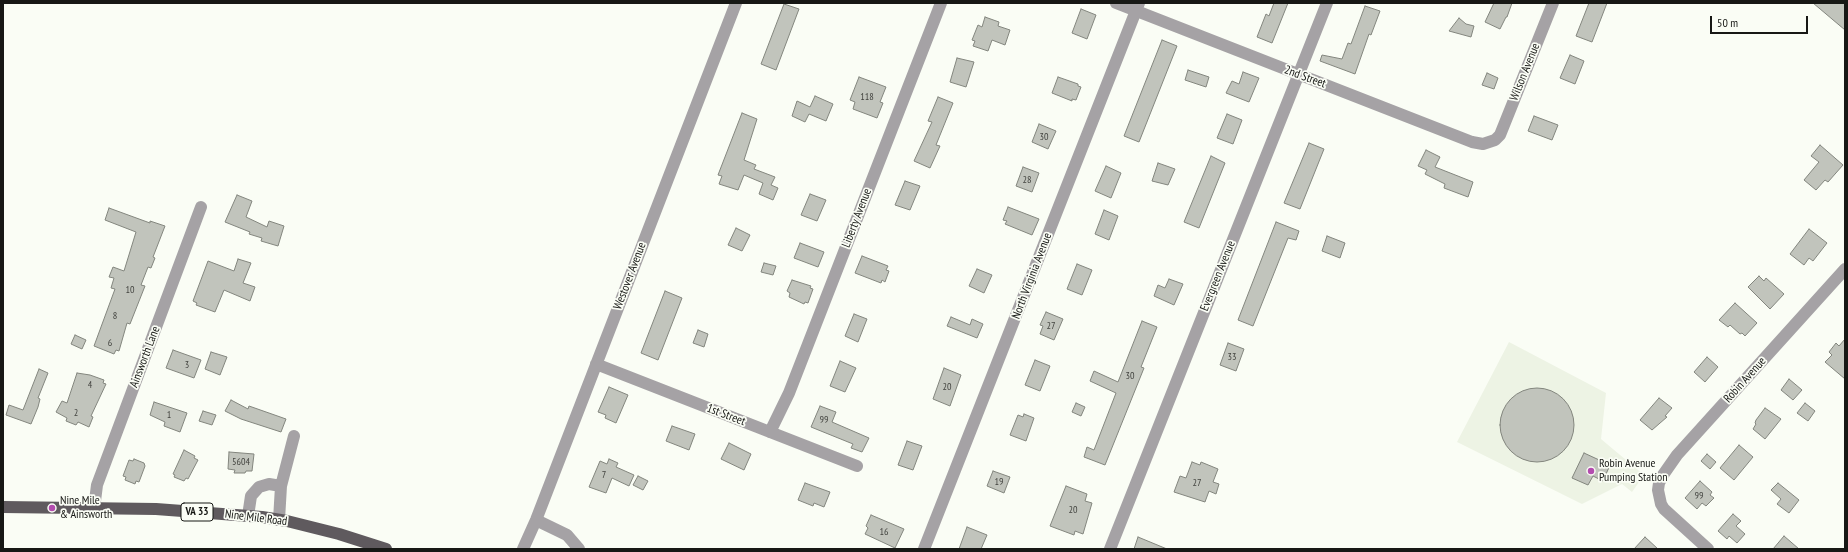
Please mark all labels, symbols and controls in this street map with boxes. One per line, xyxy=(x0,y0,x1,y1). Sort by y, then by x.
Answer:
scale bar xyxy=(1712,8,1810,34)
text: 50 m xyxy=(1717,15,1738,30)
street label: Wilson Avenue xyxy=(1507,41,1543,103)
street label: 2nd Street xyxy=(1282,63,1328,91)
house number: 118 xyxy=(860,91,874,103)
house number: 30 xyxy=(1040,131,1048,143)
house number: 28 xyxy=(1023,174,1031,186)
street label: Liberty Avenue xyxy=(839,186,875,250)
street label: North Virginia Avenue xyxy=(1009,231,1055,321)
street label: Evergreen Avenue xyxy=(1197,239,1239,313)
street label: Westover Avenue xyxy=(611,240,649,312)
house number: 10 xyxy=(126,284,134,296)
house number: 8 xyxy=(113,310,117,322)
house number: 27 xyxy=(1047,320,1055,332)
street label: Ainsworth Lane xyxy=(127,324,163,390)
house number: 6 xyxy=(108,337,112,349)
house number: 33 xyxy=(1228,351,1236,363)
street label: Robin Avenue xyxy=(1721,354,1769,406)
house number: 3 xyxy=(185,359,189,371)
house number: 30 xyxy=(1126,370,1134,382)
house number: 4 xyxy=(88,379,92,391)
house number: 20 xyxy=(943,381,951,393)
street label: 1st Street xyxy=(705,401,747,429)
house number: 2 xyxy=(74,407,78,419)
house number: 1 xyxy=(167,409,171,421)
house number: 99 xyxy=(820,414,828,426)
house number: 5604 xyxy=(232,456,250,468)
place label: Robin Avenue Pumping Station xyxy=(1599,457,1668,485)
marker: Robin Avenue Pumping Station xyxy=(1586,466,1596,476)
house number: 7 xyxy=(602,469,606,481)
house number: 19 xyxy=(995,476,1003,488)
house number: 27 xyxy=(1193,477,1201,489)
house number: 99 xyxy=(1695,490,1703,502)
place label: Nine Mile & Ainsworth xyxy=(60,494,112,522)
marker: Nine Mile & Ainsworth xyxy=(47,503,57,513)
road number: VA 33 xyxy=(181,503,213,521)
house number: 20 xyxy=(1069,504,1077,516)
street label: Nine Mile Road xyxy=(224,507,288,529)
house number: 16 xyxy=(880,526,888,538)

